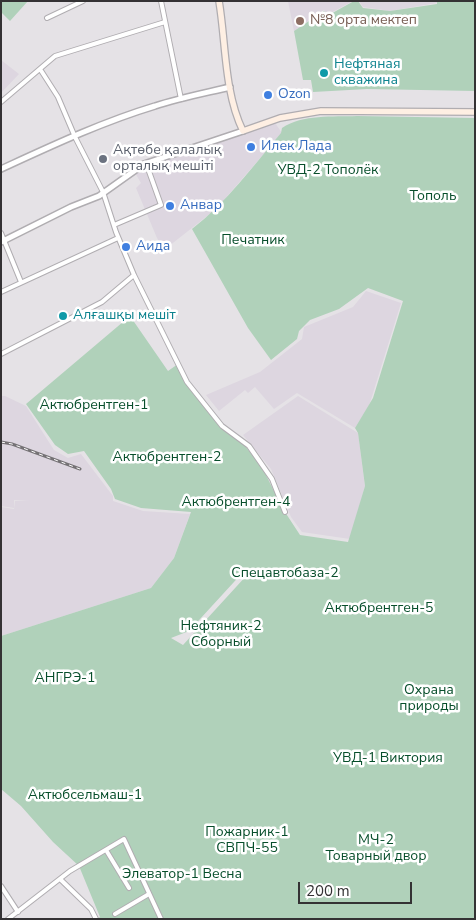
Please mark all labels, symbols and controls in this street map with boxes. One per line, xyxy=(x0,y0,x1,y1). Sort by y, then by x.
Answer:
place label: №8 орта мектеп xyxy=(310,13,417,29)
marker: №8 орта мектеп xyxy=(294,15,306,27)
place label: Нефтяная скважина xyxy=(334,57,400,90)
marker: Нефтяная скважина xyxy=(318,67,330,79)
place label: Ozon xyxy=(278,87,311,103)
marker: Ozon xyxy=(262,89,274,101)
place label: Илек Лада xyxy=(261,139,332,155)
marker: Илек Лада xyxy=(245,141,257,153)
place label: Ақтөбе қалалық орталық мешіті xyxy=(113,143,222,176)
marker: Ақтөбе қалалық орталық мешіті xyxy=(97,153,109,165)
park label: УВД-2 Тополёк xyxy=(278,163,378,179)
park label: Тополь xyxy=(410,189,456,205)
place label: Анвар xyxy=(180,198,222,214)
marker: Анвар xyxy=(164,200,176,212)
park label: Печатник xyxy=(221,233,285,249)
place label: Аида xyxy=(136,239,170,255)
marker: Аида xyxy=(120,241,132,253)
place label: Алғашқы мешіт xyxy=(73,308,176,324)
marker: Алғашқы мешіт xyxy=(57,310,69,322)
park label: Актюбрентген-1 xyxy=(39,398,149,414)
park label: Актюбрентген-2 xyxy=(112,450,222,466)
park label: Актюбрентген-4 xyxy=(181,495,291,511)
park label: Спецавтобаза-2 xyxy=(231,566,339,582)
park label: Актюбрентген-5 xyxy=(324,601,434,617)
park label: Нефтяник-2 Сборный xyxy=(180,619,262,652)
park label: АНГРЭ-1 xyxy=(35,671,95,687)
park label: Охрана природы xyxy=(399,683,459,716)
park label: УВД-1 Виктория xyxy=(333,751,443,767)
park label: Актюбсельмаш-1 xyxy=(28,788,142,804)
park label: Пожарник-1 СВПЧ-55 xyxy=(205,825,289,858)
park label: МЧ-2 Товарный двор xyxy=(325,833,427,866)
park label: Элеватор-1 Весна xyxy=(122,867,242,883)
scale bar xyxy=(301,872,415,904)
text: 200 m xyxy=(306,881,350,901)

